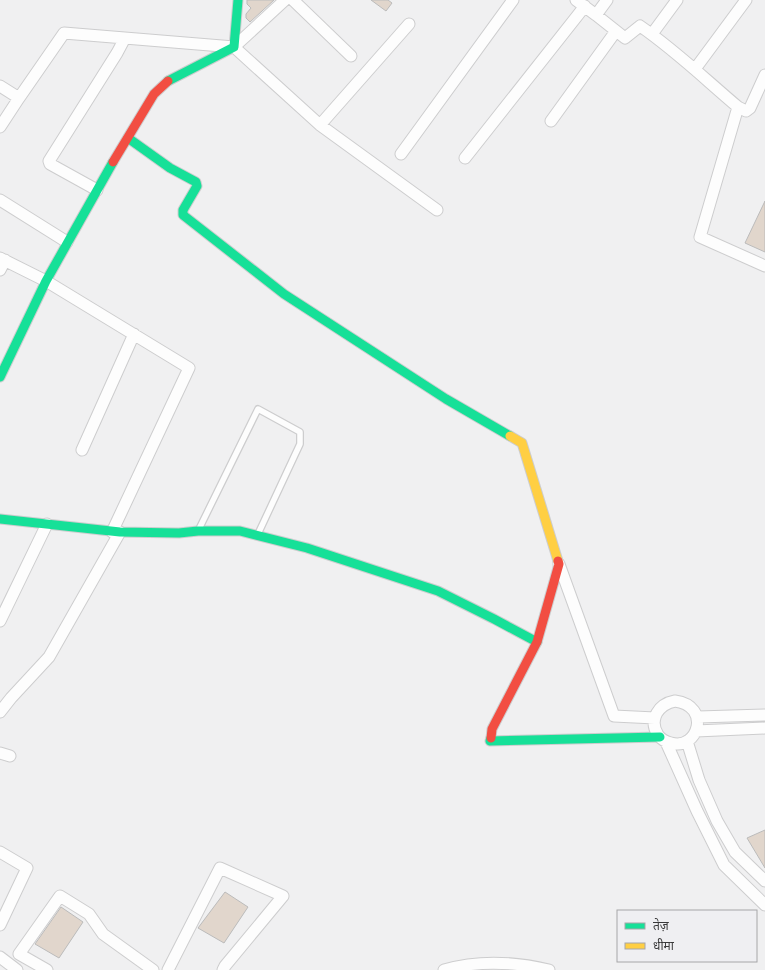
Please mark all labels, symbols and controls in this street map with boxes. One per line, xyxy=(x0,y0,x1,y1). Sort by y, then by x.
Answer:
legend xyxy=(617,910,757,962)
text: तेज़ xyxy=(653,917,670,933)
text: धीमा xyxy=(653,937,675,953)

